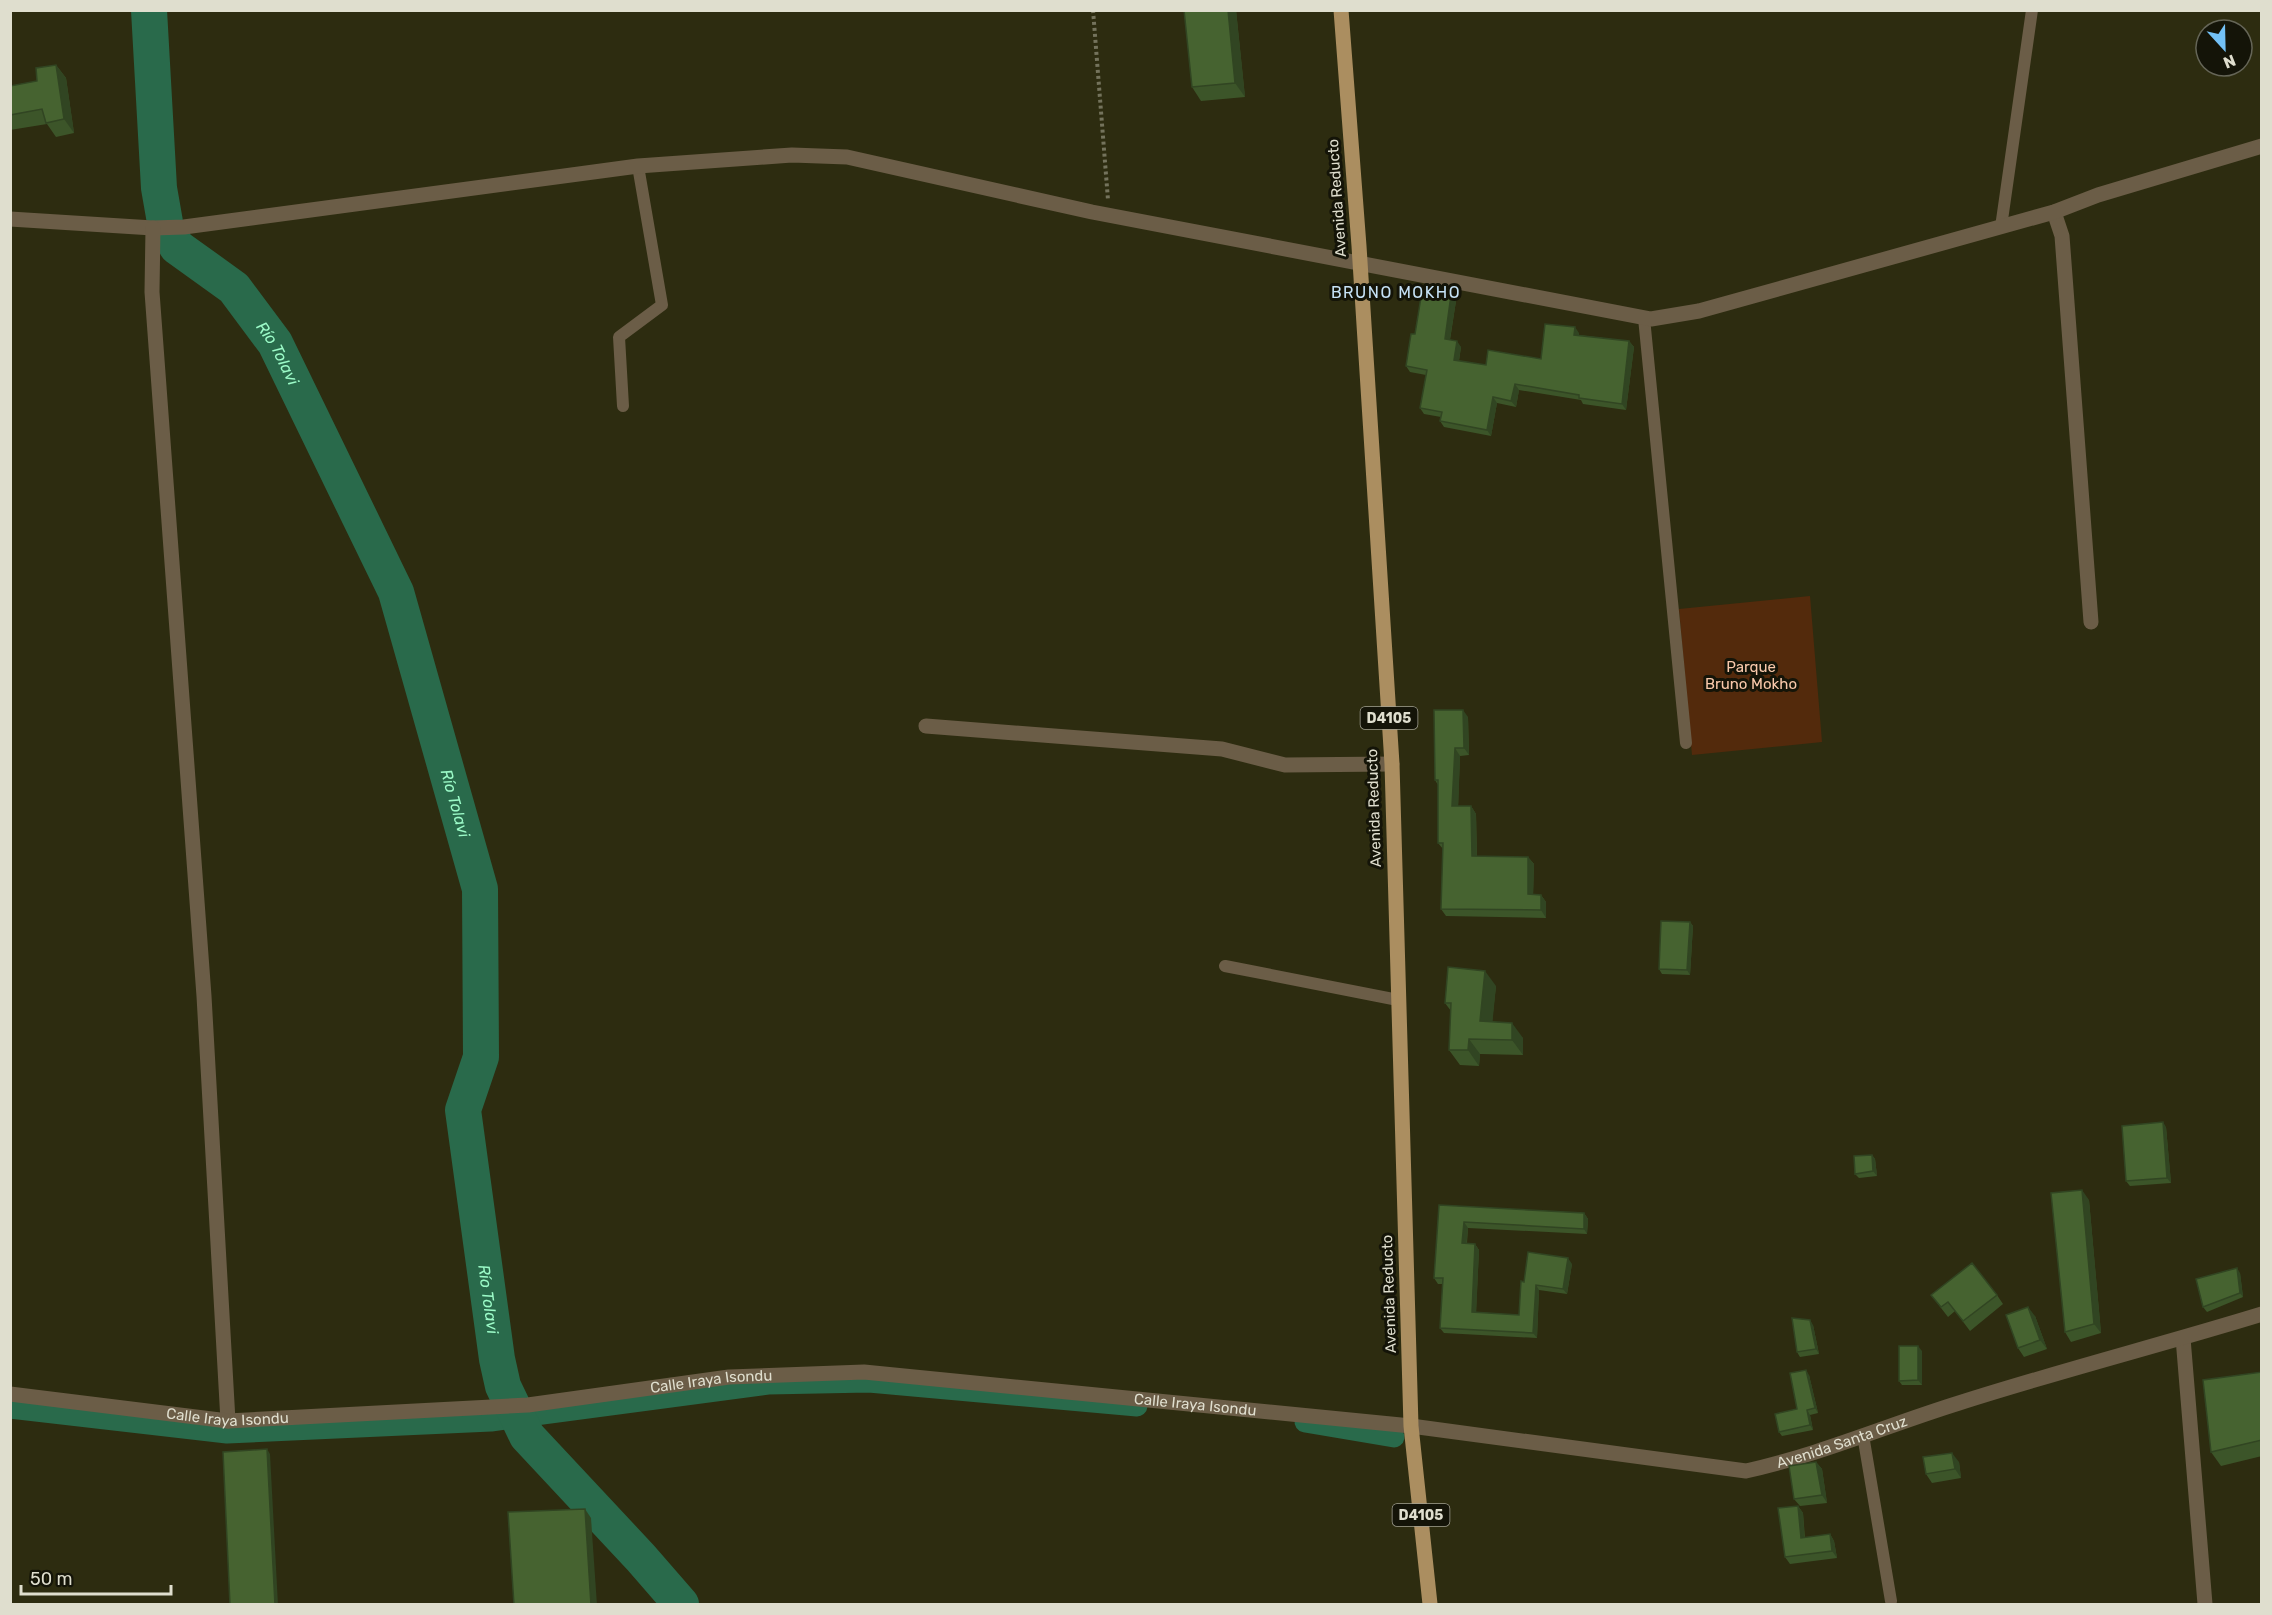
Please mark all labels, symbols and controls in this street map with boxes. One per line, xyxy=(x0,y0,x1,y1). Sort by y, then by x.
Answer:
north arrow xyxy=(2194,18,2254,78)
text: N xyxy=(2221,50,2238,72)
street label: Avenida Reducto xyxy=(1324,138,1350,258)
district label: BRUNO MOKHO xyxy=(1331,283,1461,302)
water label: Río Tolavi xyxy=(253,318,304,389)
park label: Parque Bruno Mokho xyxy=(1705,658,1797,693)
road number: D4105 xyxy=(1360,707,1418,729)
street label: Avenida Reducto xyxy=(1363,748,1385,868)
water label: Río Tolavi xyxy=(437,767,475,841)
street label: Avenida Reducto xyxy=(1378,1234,1400,1354)
water label: Río Tolavi xyxy=(475,1263,503,1336)
street label: Calle Iraya Isondu xyxy=(649,1366,773,1397)
street label: Calle Iraya Isondu xyxy=(1133,1390,1257,1420)
street label: Calle Iraya Isondu xyxy=(165,1404,289,1430)
street label: Avenida Santa Cruz xyxy=(1775,1412,1910,1472)
road number: D4105 xyxy=(1392,1504,1450,1526)
scale bar xyxy=(21,1558,171,1596)
text: 50 m xyxy=(30,1568,73,1590)

